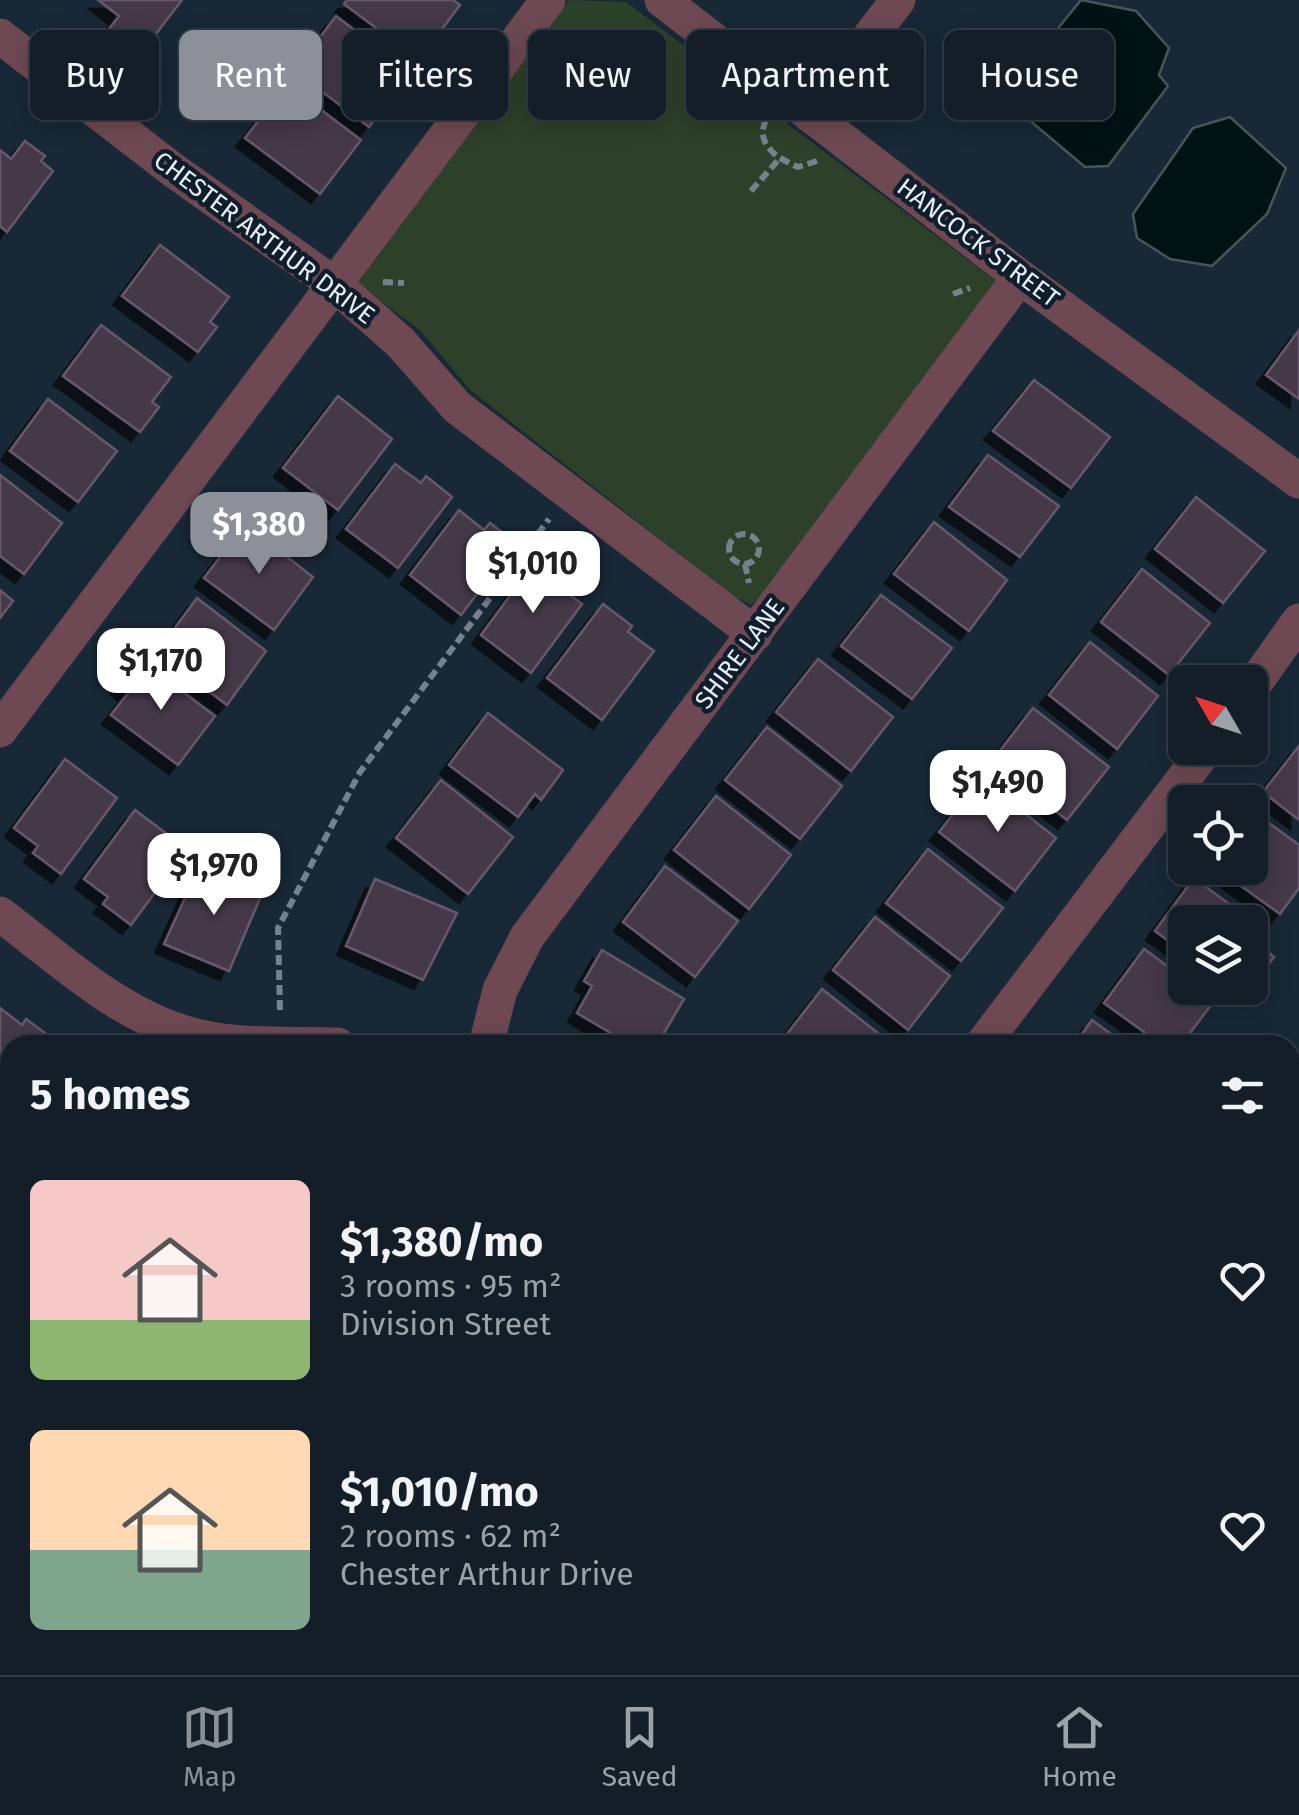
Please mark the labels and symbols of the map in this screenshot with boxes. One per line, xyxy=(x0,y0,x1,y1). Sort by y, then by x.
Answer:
street label: CHESTER ARTHUR DRIVE xyxy=(148,145,380,331)
street label: HANCOCK STREET xyxy=(891,172,1065,314)
pin: $1,380 xyxy=(178,492,340,577)
pin: $1,010 xyxy=(452,531,614,616)
street label: SHIRE LANE xyxy=(689,593,791,715)
pin: $1,170 xyxy=(80,628,242,713)
north arrow xyxy=(1168,665,1268,765)
pin: $1,490 xyxy=(917,750,1079,835)
pin: $1,970 xyxy=(133,833,295,918)

